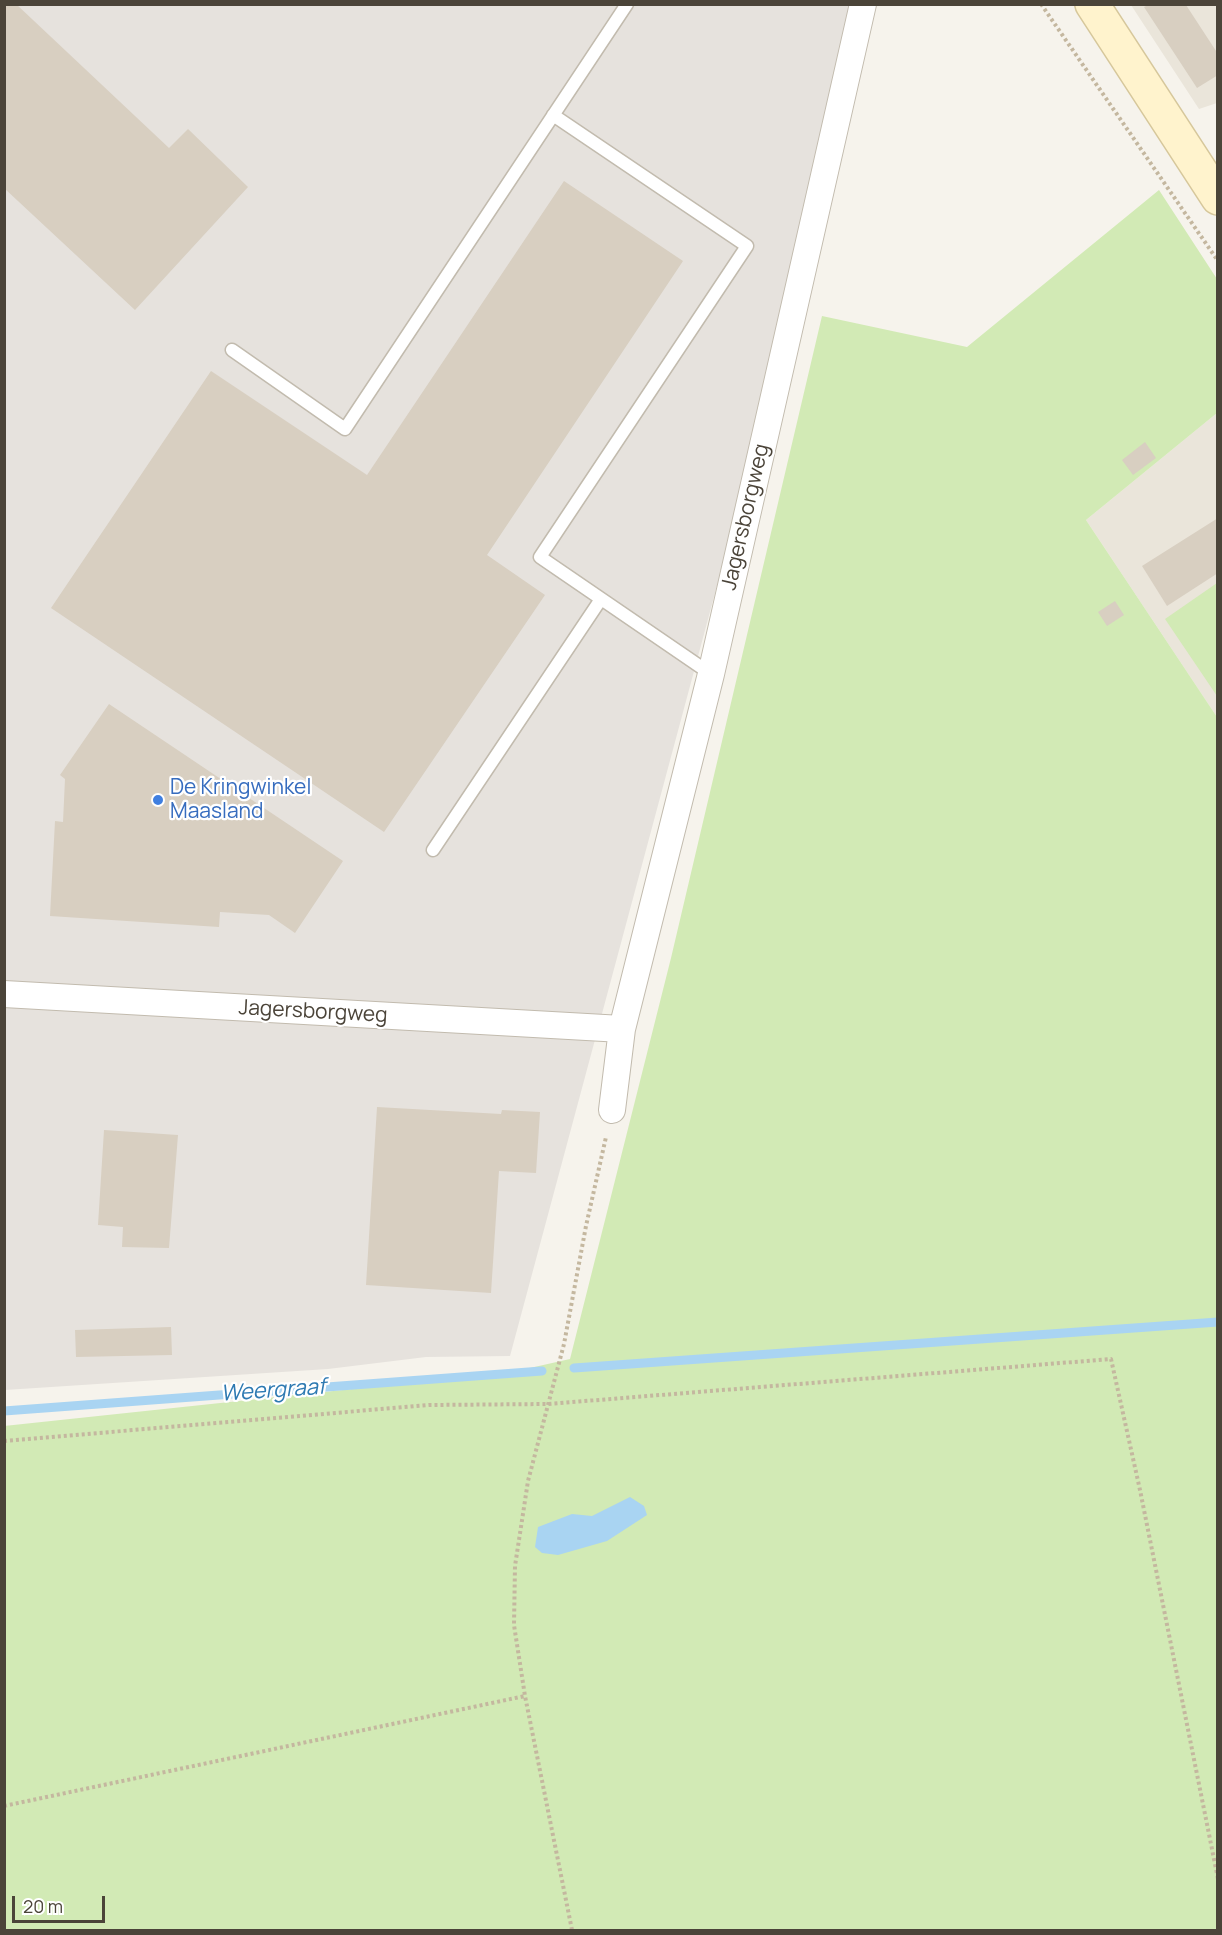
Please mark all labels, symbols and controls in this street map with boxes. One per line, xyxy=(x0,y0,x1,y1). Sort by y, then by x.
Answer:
street label: Jagersborgweg xyxy=(717,442,775,592)
place label: De Kringwinkel Maasland xyxy=(170,775,311,825)
marker: De Kringwinkel Maasland xyxy=(151,793,165,807)
street label: Jagersborgweg xyxy=(238,996,388,1028)
water label: Weergraaf xyxy=(220,1374,326,1408)
scale bar xyxy=(15,1884,108,1922)
text: 20 m xyxy=(23,1894,63,1918)

